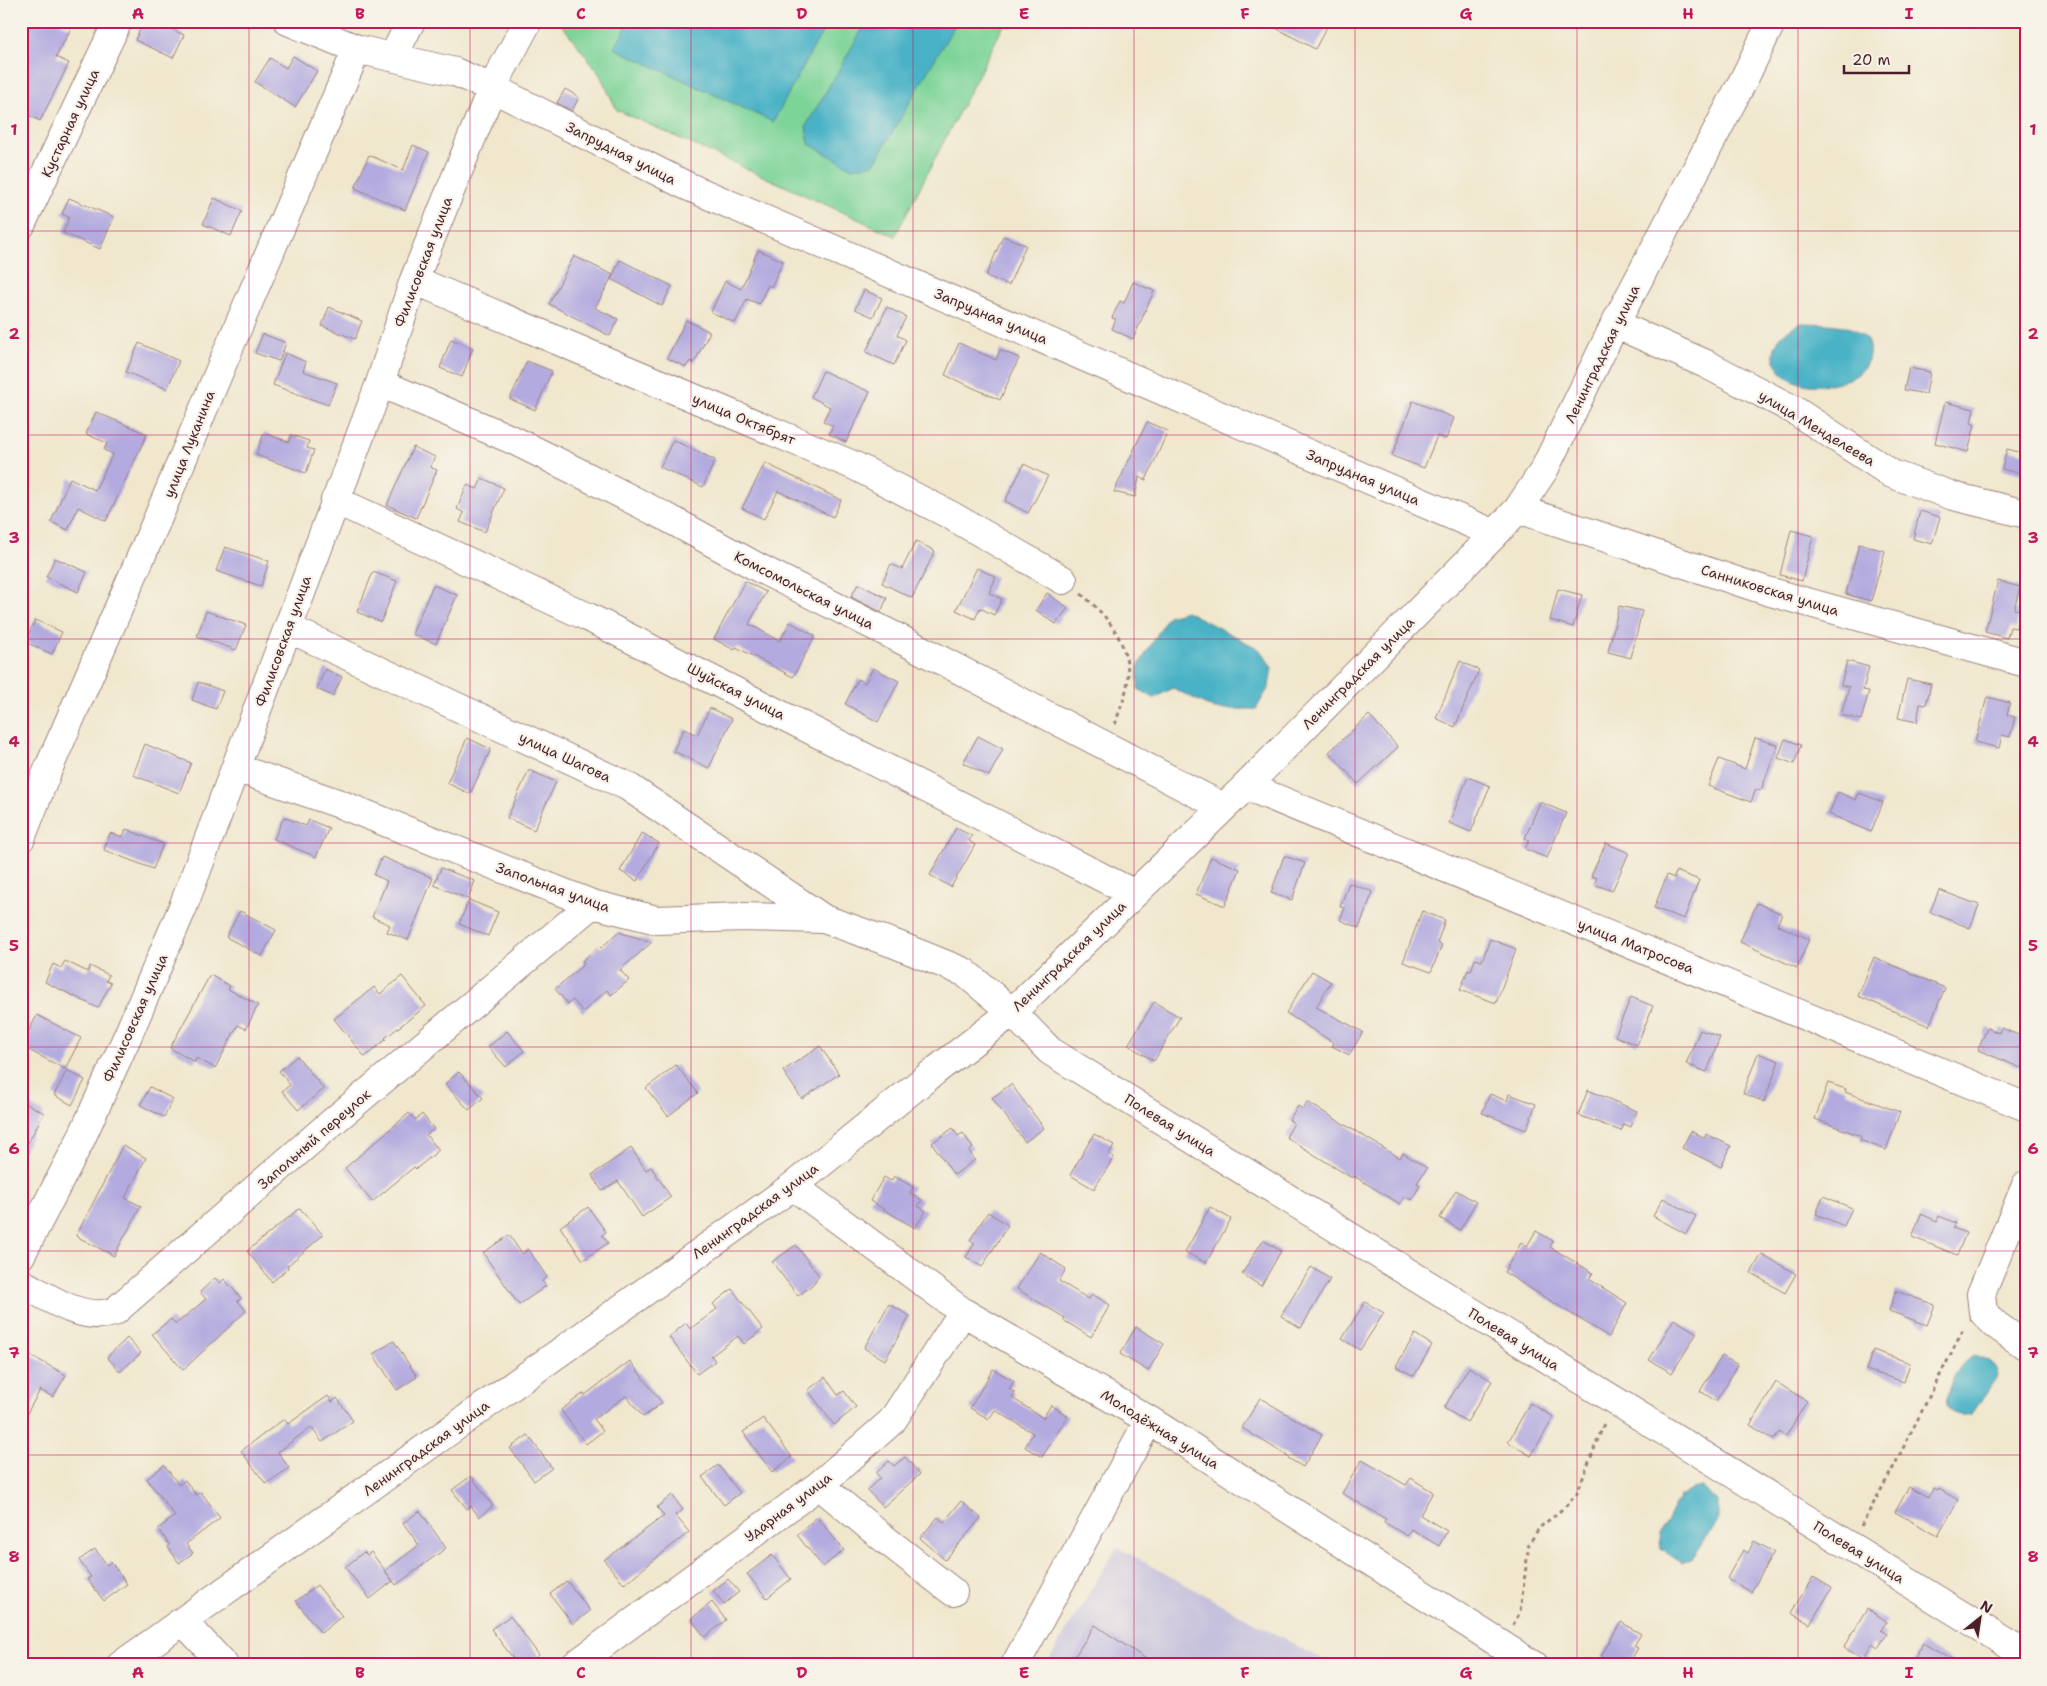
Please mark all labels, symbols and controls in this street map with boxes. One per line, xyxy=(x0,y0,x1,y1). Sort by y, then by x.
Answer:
text: A xyxy=(132,3,144,24)
text: B xyxy=(355,3,365,24)
text: C xyxy=(576,3,586,24)
text: D xyxy=(796,3,808,24)
text: E xyxy=(1019,3,1029,24)
text: F xyxy=(1240,3,1250,24)
text: G xyxy=(1460,3,1473,24)
text: H xyxy=(1682,3,1694,24)
text: I xyxy=(1905,3,1914,24)
scale bar xyxy=(1844,42,1910,74)
text: 20 m xyxy=(1852,50,1891,70)
street label: Кустарная улица xyxy=(37,66,103,180)
street label: Запрудная улица xyxy=(563,117,679,189)
text: 1 xyxy=(10,119,18,140)
text: 1 xyxy=(2029,119,2037,140)
street label: Филисовская улица xyxy=(390,194,456,330)
street label: Ленинградская улица xyxy=(1561,282,1643,426)
street label: Запрудная улица xyxy=(932,284,1051,348)
text: 2 xyxy=(8,323,20,344)
text: 2 xyxy=(2027,323,2039,344)
street label: улица Менделеева xyxy=(1756,386,1879,470)
street label: улица Луканина xyxy=(159,387,219,500)
street label: улица Октябрят xyxy=(690,389,799,449)
street label: Запрудная улица xyxy=(1304,445,1423,509)
text: 3 xyxy=(8,527,20,548)
text: 3 xyxy=(2027,527,2039,548)
street label: Комсомольская улица xyxy=(731,547,877,633)
street label: Санниковская улица xyxy=(1699,560,1841,620)
street label: Филисовская улица xyxy=(251,573,315,709)
street label: Ленинградская улица xyxy=(1298,613,1418,733)
street label: Шуйская улица xyxy=(684,659,788,724)
street label: улица Шагова xyxy=(516,728,614,786)
text: 4 xyxy=(8,731,20,752)
text: 4 xyxy=(2027,731,2039,752)
street label: Запольная улица xyxy=(494,858,613,916)
street label: Ленинградская улица xyxy=(1008,897,1130,1015)
street label: улица Матросова xyxy=(1575,915,1697,978)
text: 5 xyxy=(9,935,19,956)
text: 5 xyxy=(2028,935,2038,956)
street label: Филисовская улица xyxy=(99,951,171,1085)
street label: Запольный переулок xyxy=(254,1085,375,1193)
street label: Полевая улица xyxy=(1121,1090,1219,1160)
text: 6 xyxy=(8,1138,20,1159)
text: 6 xyxy=(2027,1138,2039,1159)
street label: Ленинградская улица xyxy=(688,1159,822,1263)
street label: Полевая улица xyxy=(1465,1304,1563,1374)
text: 7 xyxy=(8,1342,20,1363)
text: 7 xyxy=(2027,1342,2039,1363)
street label: Молодёжная улица xyxy=(1097,1385,1223,1473)
street label: Ленинградская улица xyxy=(359,1396,493,1500)
street label: Ударная улица xyxy=(741,1468,835,1546)
street label: Полевая улица xyxy=(1810,1517,1908,1587)
text: 8 xyxy=(8,1546,20,1567)
text: 8 xyxy=(2027,1546,2039,1567)
north arrow xyxy=(1954,1594,2004,1644)
text: N xyxy=(1977,1596,1996,1617)
text: A xyxy=(132,1662,144,1683)
text: B xyxy=(355,1662,365,1683)
text: C xyxy=(576,1662,586,1683)
text: D xyxy=(796,1662,808,1683)
text: E xyxy=(1019,1662,1029,1683)
text: F xyxy=(1240,1662,1250,1683)
text: G xyxy=(1460,1662,1473,1683)
text: H xyxy=(1682,1662,1694,1683)
text: I xyxy=(1905,1662,1914,1683)

